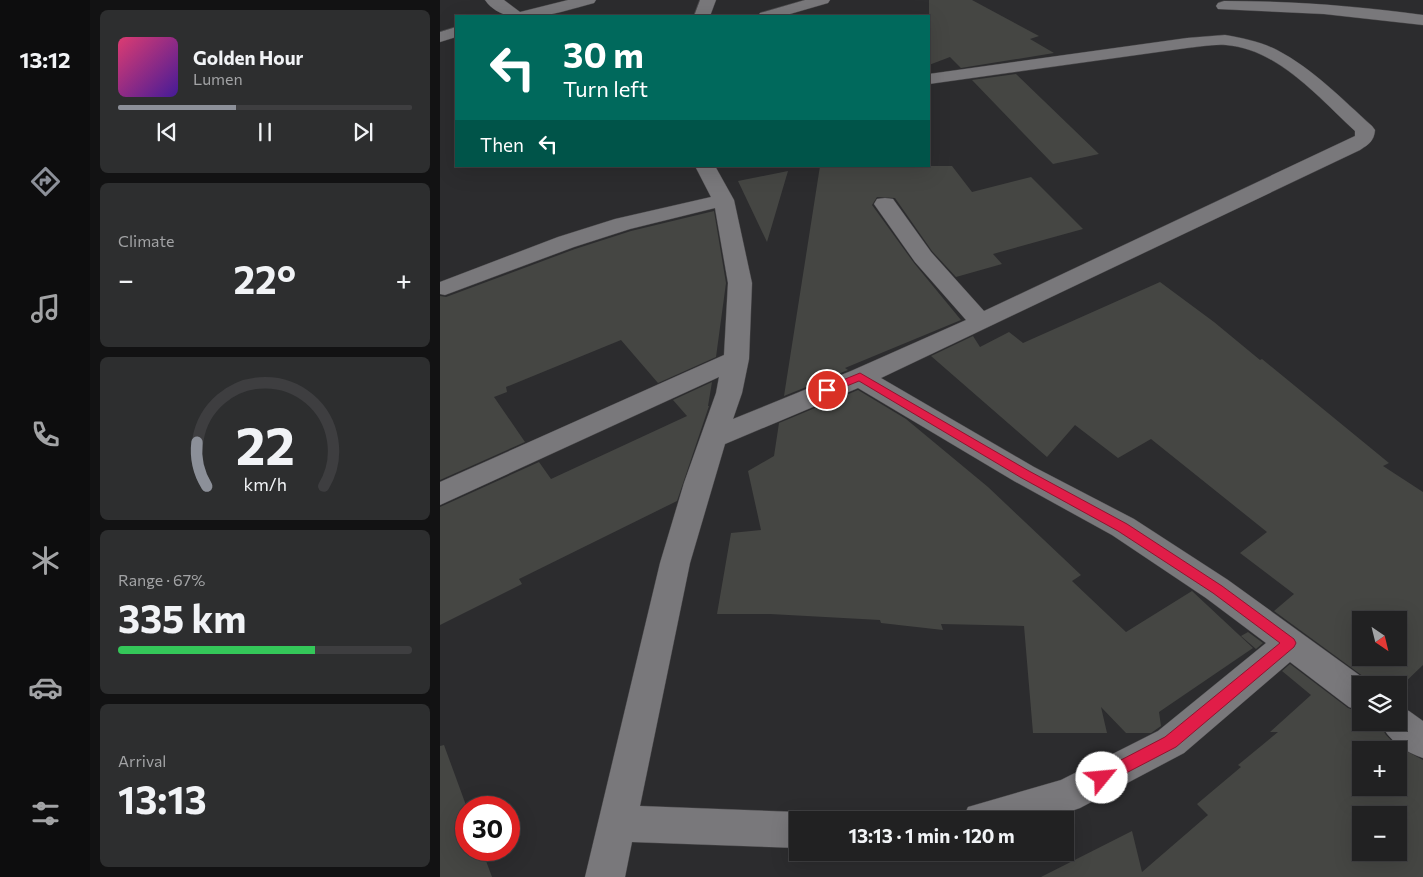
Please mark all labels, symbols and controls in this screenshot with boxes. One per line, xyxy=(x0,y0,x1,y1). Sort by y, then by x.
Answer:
text: 30 m xyxy=(563,32,644,75)
icon: left xyxy=(480,35,545,100)
text: 13:12 xyxy=(19,46,71,73)
text: Golden Hour xyxy=(193,46,303,69)
text: Lumen xyxy=(193,69,243,88)
text: Turn left xyxy=(563,75,648,102)
icon: previous xyxy=(153,118,181,146)
icon: pause xyxy=(251,118,279,146)
icon: next xyxy=(349,118,377,146)
icon: left xyxy=(534,130,562,158)
text: Then xyxy=(480,133,524,156)
icon: directions xyxy=(28,164,63,199)
text: Climate xyxy=(118,231,174,250)
text: 22° xyxy=(233,255,296,302)
text: − xyxy=(118,262,134,296)
text: + xyxy=(396,262,412,296)
icon: music xyxy=(28,291,63,326)
pin xyxy=(806,369,848,411)
icon: arrive xyxy=(813,376,841,404)
text: 22 xyxy=(235,412,295,476)
icon: phone xyxy=(28,417,63,452)
text: km/h xyxy=(243,473,287,495)
icon: climate xyxy=(28,543,63,578)
text: Range · 67% xyxy=(118,570,205,589)
text: 335 km xyxy=(118,594,246,641)
north arrow xyxy=(1352,611,1408,666)
map controls xyxy=(1352,611,1407,861)
icon: car xyxy=(28,670,63,705)
button: layers xyxy=(1352,676,1407,731)
button: + xyxy=(1352,741,1407,796)
text: Arrival xyxy=(118,751,166,770)
position arrow xyxy=(1075,751,1127,803)
text: 13:13 xyxy=(118,775,207,822)
icon: filters xyxy=(28,796,63,831)
speed limit sign: 30 xyxy=(455,796,520,861)
button: − xyxy=(1352,806,1407,861)
text: 13:13 · 1 min · 120 m xyxy=(848,824,1015,847)

